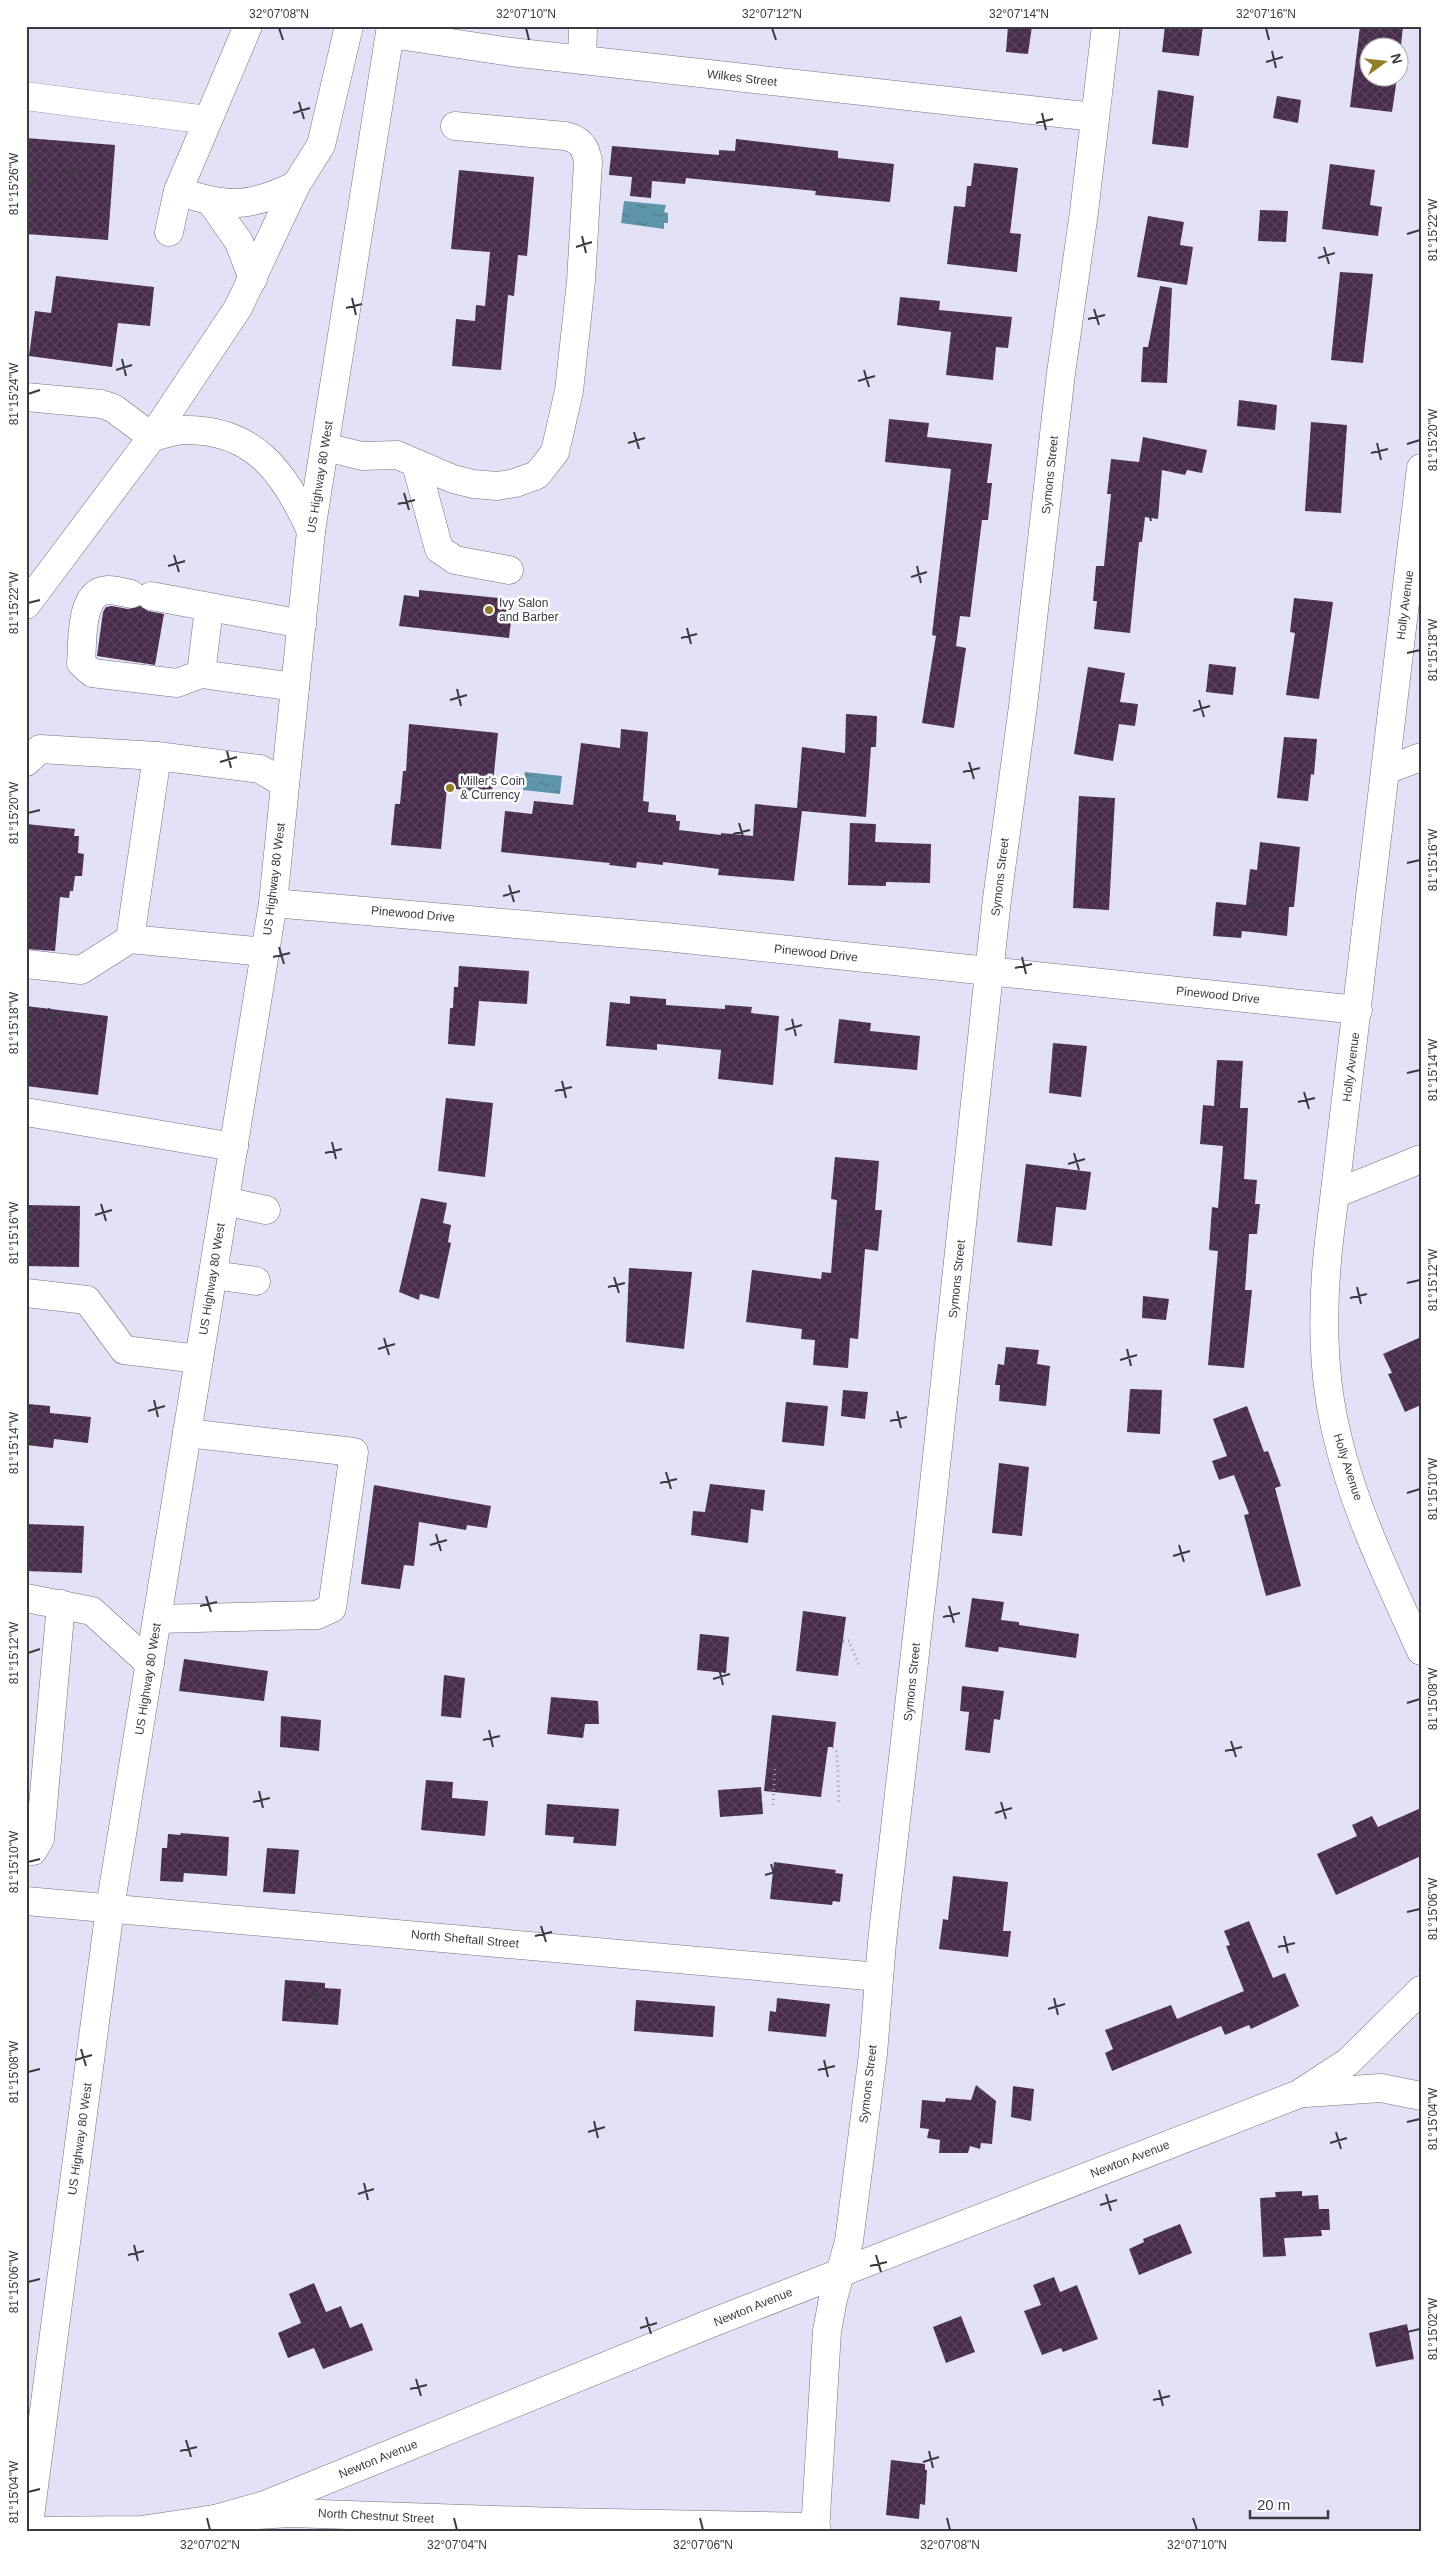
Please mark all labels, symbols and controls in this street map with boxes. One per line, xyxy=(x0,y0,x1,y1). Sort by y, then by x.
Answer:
text: 32°07'08"N xyxy=(249,7,309,21)
text: 32°07'10"N xyxy=(496,7,556,21)
text: 32°07'12"N xyxy=(742,7,802,21)
text: 32°07'14"N xyxy=(989,7,1049,21)
text: 32°07'16"N xyxy=(1236,7,1296,21)
north arrow xyxy=(1360,38,1410,88)
text: N xyxy=(1388,52,1406,66)
street label: Wilkes Street xyxy=(706,67,779,89)
text: 81°15'26"W xyxy=(7,152,21,215)
text: 81°15'22"W xyxy=(1426,198,1440,261)
text: 81°15'24"W xyxy=(7,362,21,425)
text: 81°15'20"W xyxy=(1426,408,1440,471)
street label: US Highway 80 West xyxy=(304,419,336,534)
street label: Symons Street xyxy=(1039,434,1061,515)
street label: Holly Avenue xyxy=(1394,569,1416,641)
text: 81°15'22"W xyxy=(7,571,21,634)
place label: Ivy Salon and Barber xyxy=(499,596,558,624)
marker: Ivy Salon and Barber xyxy=(483,604,495,616)
text: 81°15'18"W xyxy=(1426,618,1440,681)
place label: Miller's Coin & Currency xyxy=(460,774,525,802)
text: 81°15'20"W xyxy=(7,781,21,844)
marker: Miller's Coin & Currency xyxy=(444,782,456,794)
street label: US Highway 80 West xyxy=(260,821,288,936)
text: 81°15'16"W xyxy=(1426,828,1440,891)
street label: Symons Street xyxy=(988,836,1012,917)
street label: Pinewood Drive xyxy=(371,903,456,925)
street label: Pinewood Drive xyxy=(773,942,859,964)
street label: Pinewood Drive xyxy=(1175,984,1261,1006)
text: 81°15'18"W xyxy=(7,991,21,1054)
street label: Holly Avenue xyxy=(1340,1031,1362,1103)
text: 81°15'14"W xyxy=(1426,1038,1440,1101)
text: 81°15'16"W xyxy=(7,1201,21,1264)
street label: US Highway 80 West xyxy=(196,1221,228,1336)
street label: Symons Street xyxy=(946,1238,968,1319)
text: 81°15'12"W xyxy=(1426,1248,1440,1311)
text: 81°15'14"W xyxy=(7,1411,21,1474)
street label: Holly Avenue xyxy=(1331,1432,1366,1503)
text: 81°15'10"W xyxy=(1426,1457,1440,1520)
text: 81°15'12"W xyxy=(7,1621,21,1684)
street label: US Highway 80 West xyxy=(132,1621,164,1736)
street label: Symons Street xyxy=(901,1641,923,1722)
text: 81°15'08"W xyxy=(1426,1667,1440,1730)
text: 81°15'10"W xyxy=(7,1830,21,1893)
text: 81°15'06"W xyxy=(1426,1877,1440,1940)
street label: North Sheftall Street xyxy=(411,1927,520,1951)
text: 81°15'08"W xyxy=(7,2040,21,2103)
street label: Symons Street xyxy=(856,2043,880,2124)
street label: US Highway 80 West xyxy=(65,2081,95,2196)
text: 81°15'04"W xyxy=(1426,2087,1440,2150)
street label: Newton Avenue xyxy=(1088,2137,1172,2181)
text: 81°15'06"W xyxy=(7,2250,21,2313)
street label: Newton Avenue xyxy=(712,2285,795,2329)
text: 81°15'02"W xyxy=(1426,2297,1440,2360)
street label: Newton Avenue xyxy=(337,2437,420,2481)
text: 81°15'04"W xyxy=(7,2460,21,2523)
scale bar xyxy=(1250,2488,1327,2520)
text: 20 m xyxy=(1257,2496,1290,2513)
street label: North Chestnut Street xyxy=(318,2506,435,2526)
text: 32°07'02"N xyxy=(180,2538,240,2552)
text: 32°07'04"N xyxy=(427,2538,487,2552)
text: 32°07'06"N xyxy=(673,2538,733,2552)
text: 32°07'08"N xyxy=(920,2538,980,2552)
text: 32°07'10"N xyxy=(1167,2538,1227,2552)

